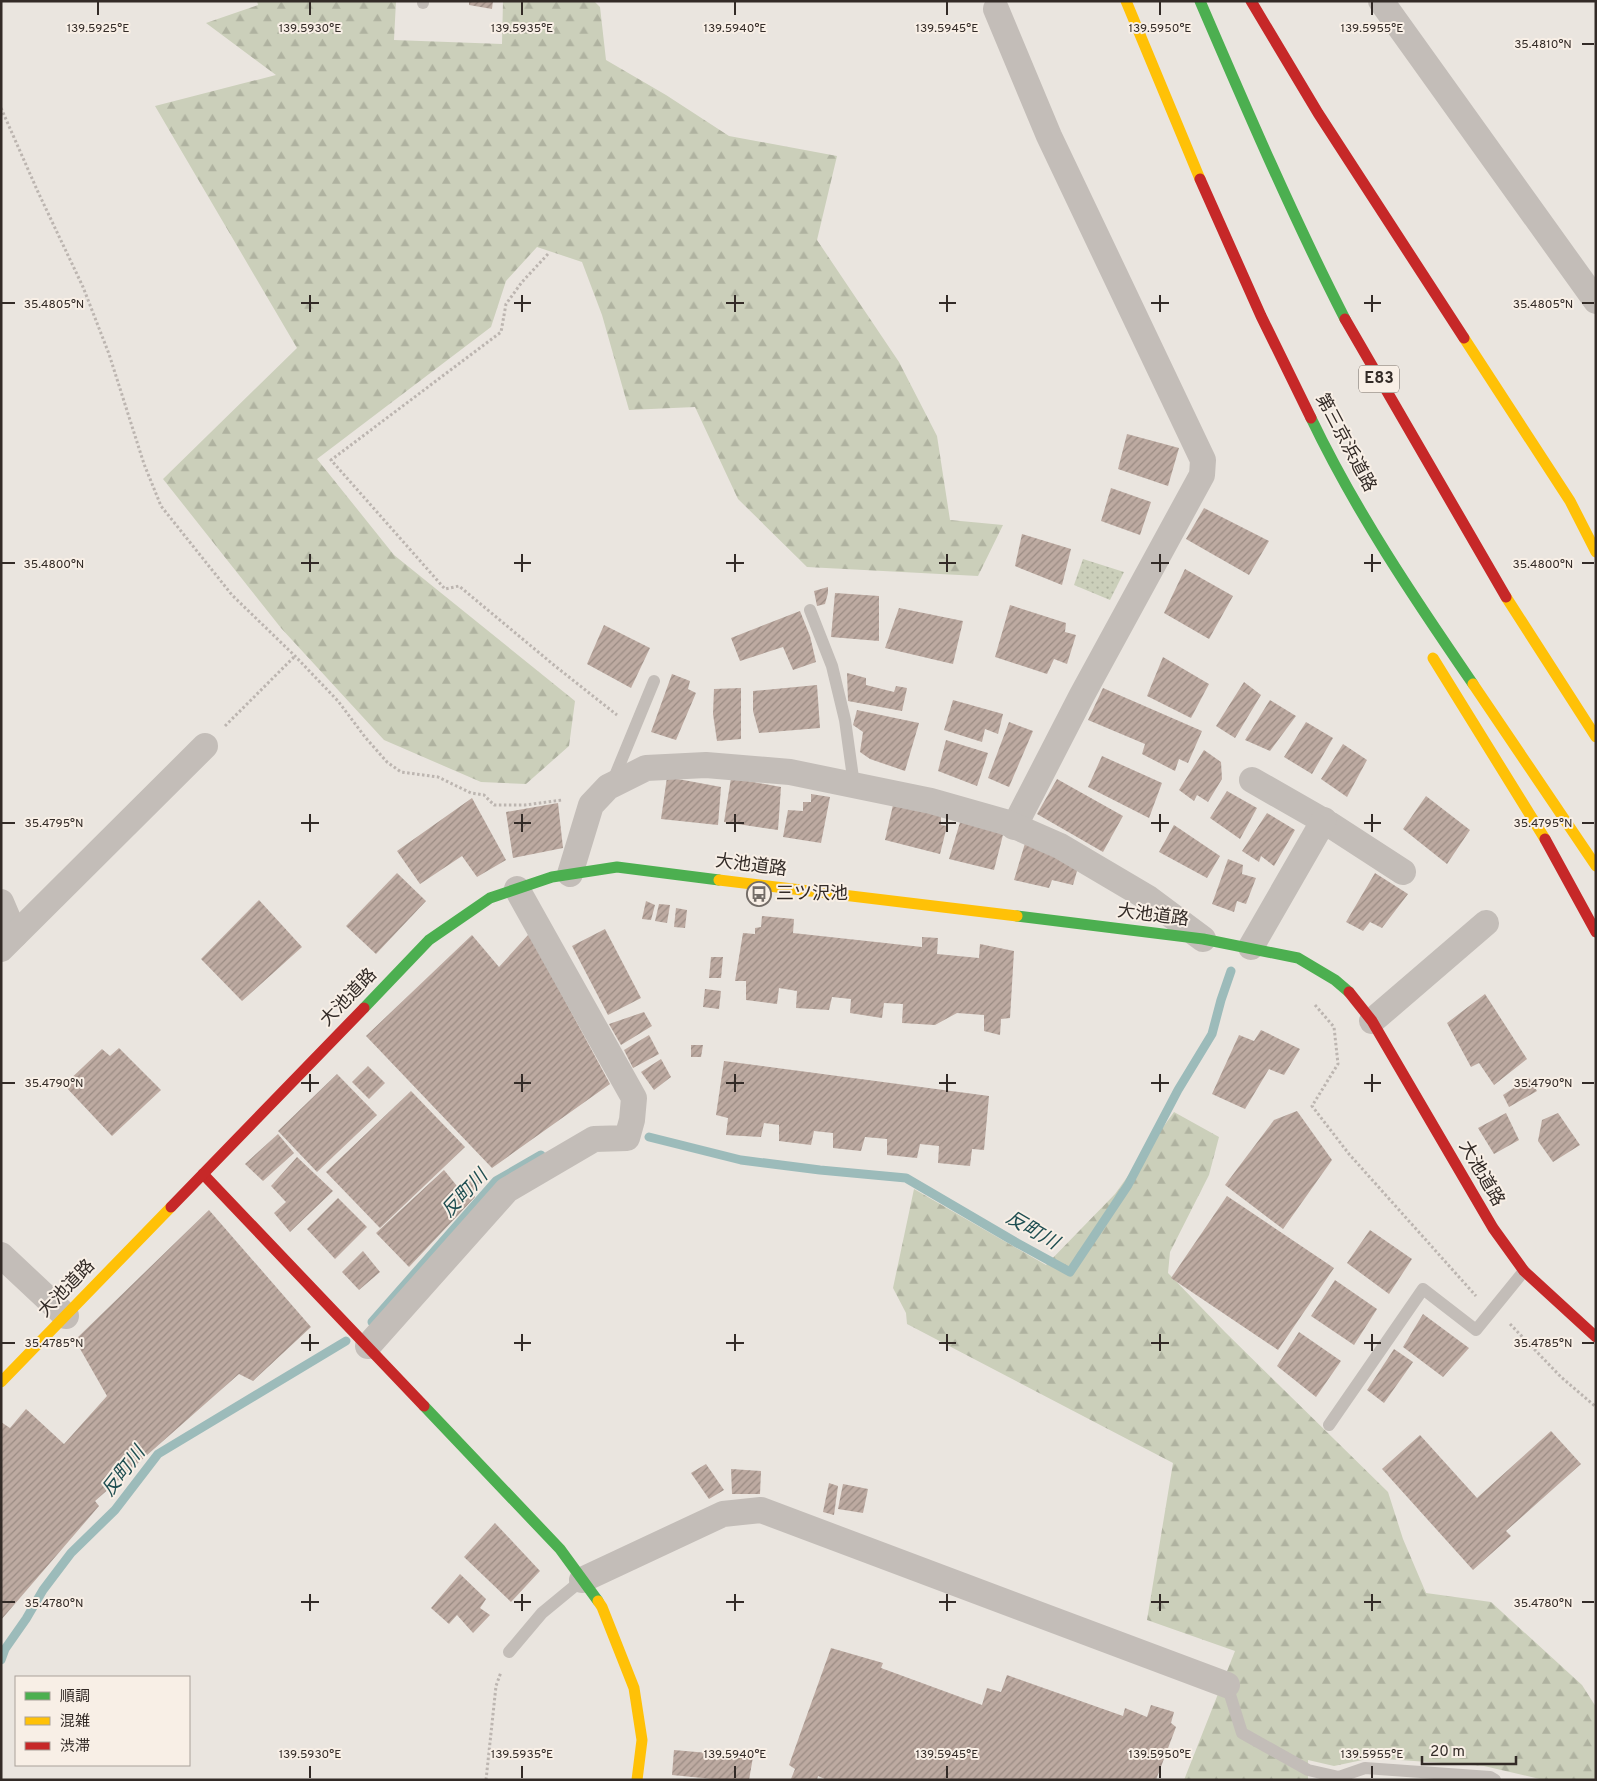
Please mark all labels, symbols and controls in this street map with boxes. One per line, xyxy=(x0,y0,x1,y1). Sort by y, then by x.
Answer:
text: 139.5925°E xyxy=(67,21,129,37)
text: 139.5930°E xyxy=(279,21,341,37)
text: 139.5935°E xyxy=(491,21,553,37)
text: 139.5940°E xyxy=(703,21,767,37)
text: 139.5945°E xyxy=(916,21,978,37)
text: 139.5950°E xyxy=(1128,21,1192,37)
text: 139.5955°E xyxy=(1341,21,1403,37)
text: 35.4810°N xyxy=(1514,37,1572,53)
text: 35.4805°N xyxy=(24,297,84,313)
text: 35.4805°N xyxy=(1513,297,1573,313)
road number: E83 xyxy=(1359,366,1399,392)
street label: 第三京浜道路 xyxy=(1309,390,1381,496)
text: 35.4800°N xyxy=(24,557,84,573)
text: 35.4800°N xyxy=(1513,557,1573,573)
text: 35.4795°N xyxy=(25,816,84,832)
text: 35.4795°N xyxy=(1514,816,1573,832)
street label: 大池道路 xyxy=(714,850,788,882)
bus stop icon: 三ツ沢池 xyxy=(746,881,772,907)
place label: 三ツ沢池 xyxy=(776,883,848,906)
street label: 大池道路 xyxy=(1116,900,1190,932)
street label: 大池道路 xyxy=(316,964,382,1032)
text: 35.4790°N xyxy=(24,1076,84,1092)
text: 35.4790°N xyxy=(1513,1076,1573,1092)
street label: 大池道路 xyxy=(1453,1137,1509,1211)
water label: 反町川 xyxy=(437,1164,495,1223)
water label: 反町川 xyxy=(1001,1206,1064,1257)
street label: 大池道路 xyxy=(34,1255,100,1323)
text: 35.4785°N xyxy=(25,1336,83,1352)
text: 35.4785°N xyxy=(1514,1336,1572,1352)
water label: 反町川 xyxy=(97,1441,152,1502)
text: 35.4780°N xyxy=(25,1596,83,1612)
text: 35.4780°N xyxy=(1514,1596,1572,1612)
legend xyxy=(15,1676,190,1766)
text: 順調 xyxy=(60,1688,90,1707)
text: 混雑 xyxy=(60,1713,90,1732)
scale bar xyxy=(1422,1734,1516,1766)
text: 渋滞 xyxy=(60,1738,90,1757)
text: 20 m xyxy=(1430,1743,1465,1762)
text: 139.5930°E xyxy=(279,1747,341,1763)
text: 139.5935°E xyxy=(491,1747,553,1763)
text: 139.5940°E xyxy=(703,1747,767,1763)
text: 139.5945°E xyxy=(916,1747,978,1763)
text: 139.5950°E xyxy=(1128,1747,1192,1763)
text: 139.5955°E xyxy=(1341,1747,1403,1763)

